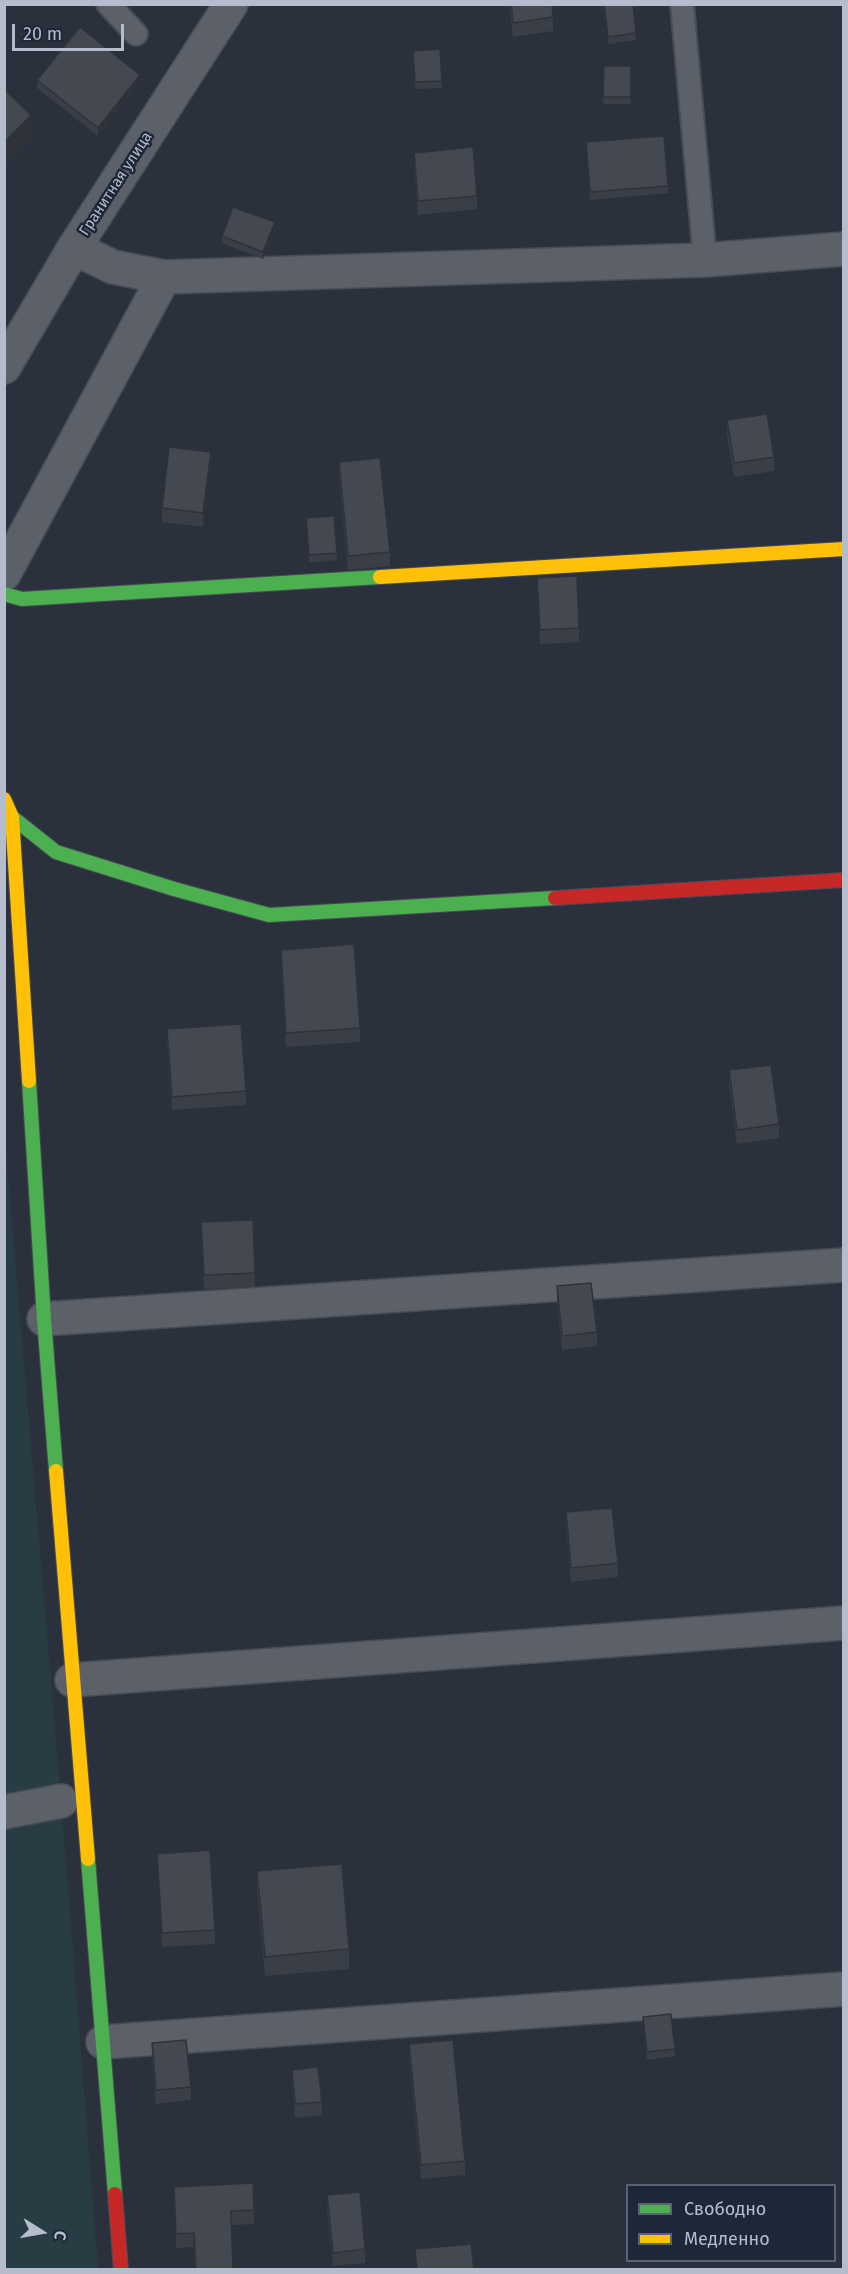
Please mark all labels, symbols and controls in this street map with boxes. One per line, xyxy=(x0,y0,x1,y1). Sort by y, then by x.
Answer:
scale bar xyxy=(15,12,128,50)
text: 20 m xyxy=(23,23,62,45)
street label: Гранитная улица xyxy=(76,129,156,239)
legend xyxy=(626,2184,836,2262)
text: Свободно xyxy=(684,2198,766,2220)
north arrow xyxy=(12,2202,72,2262)
text: Медленно xyxy=(684,2228,770,2250)
text: С xyxy=(50,2229,70,2242)

